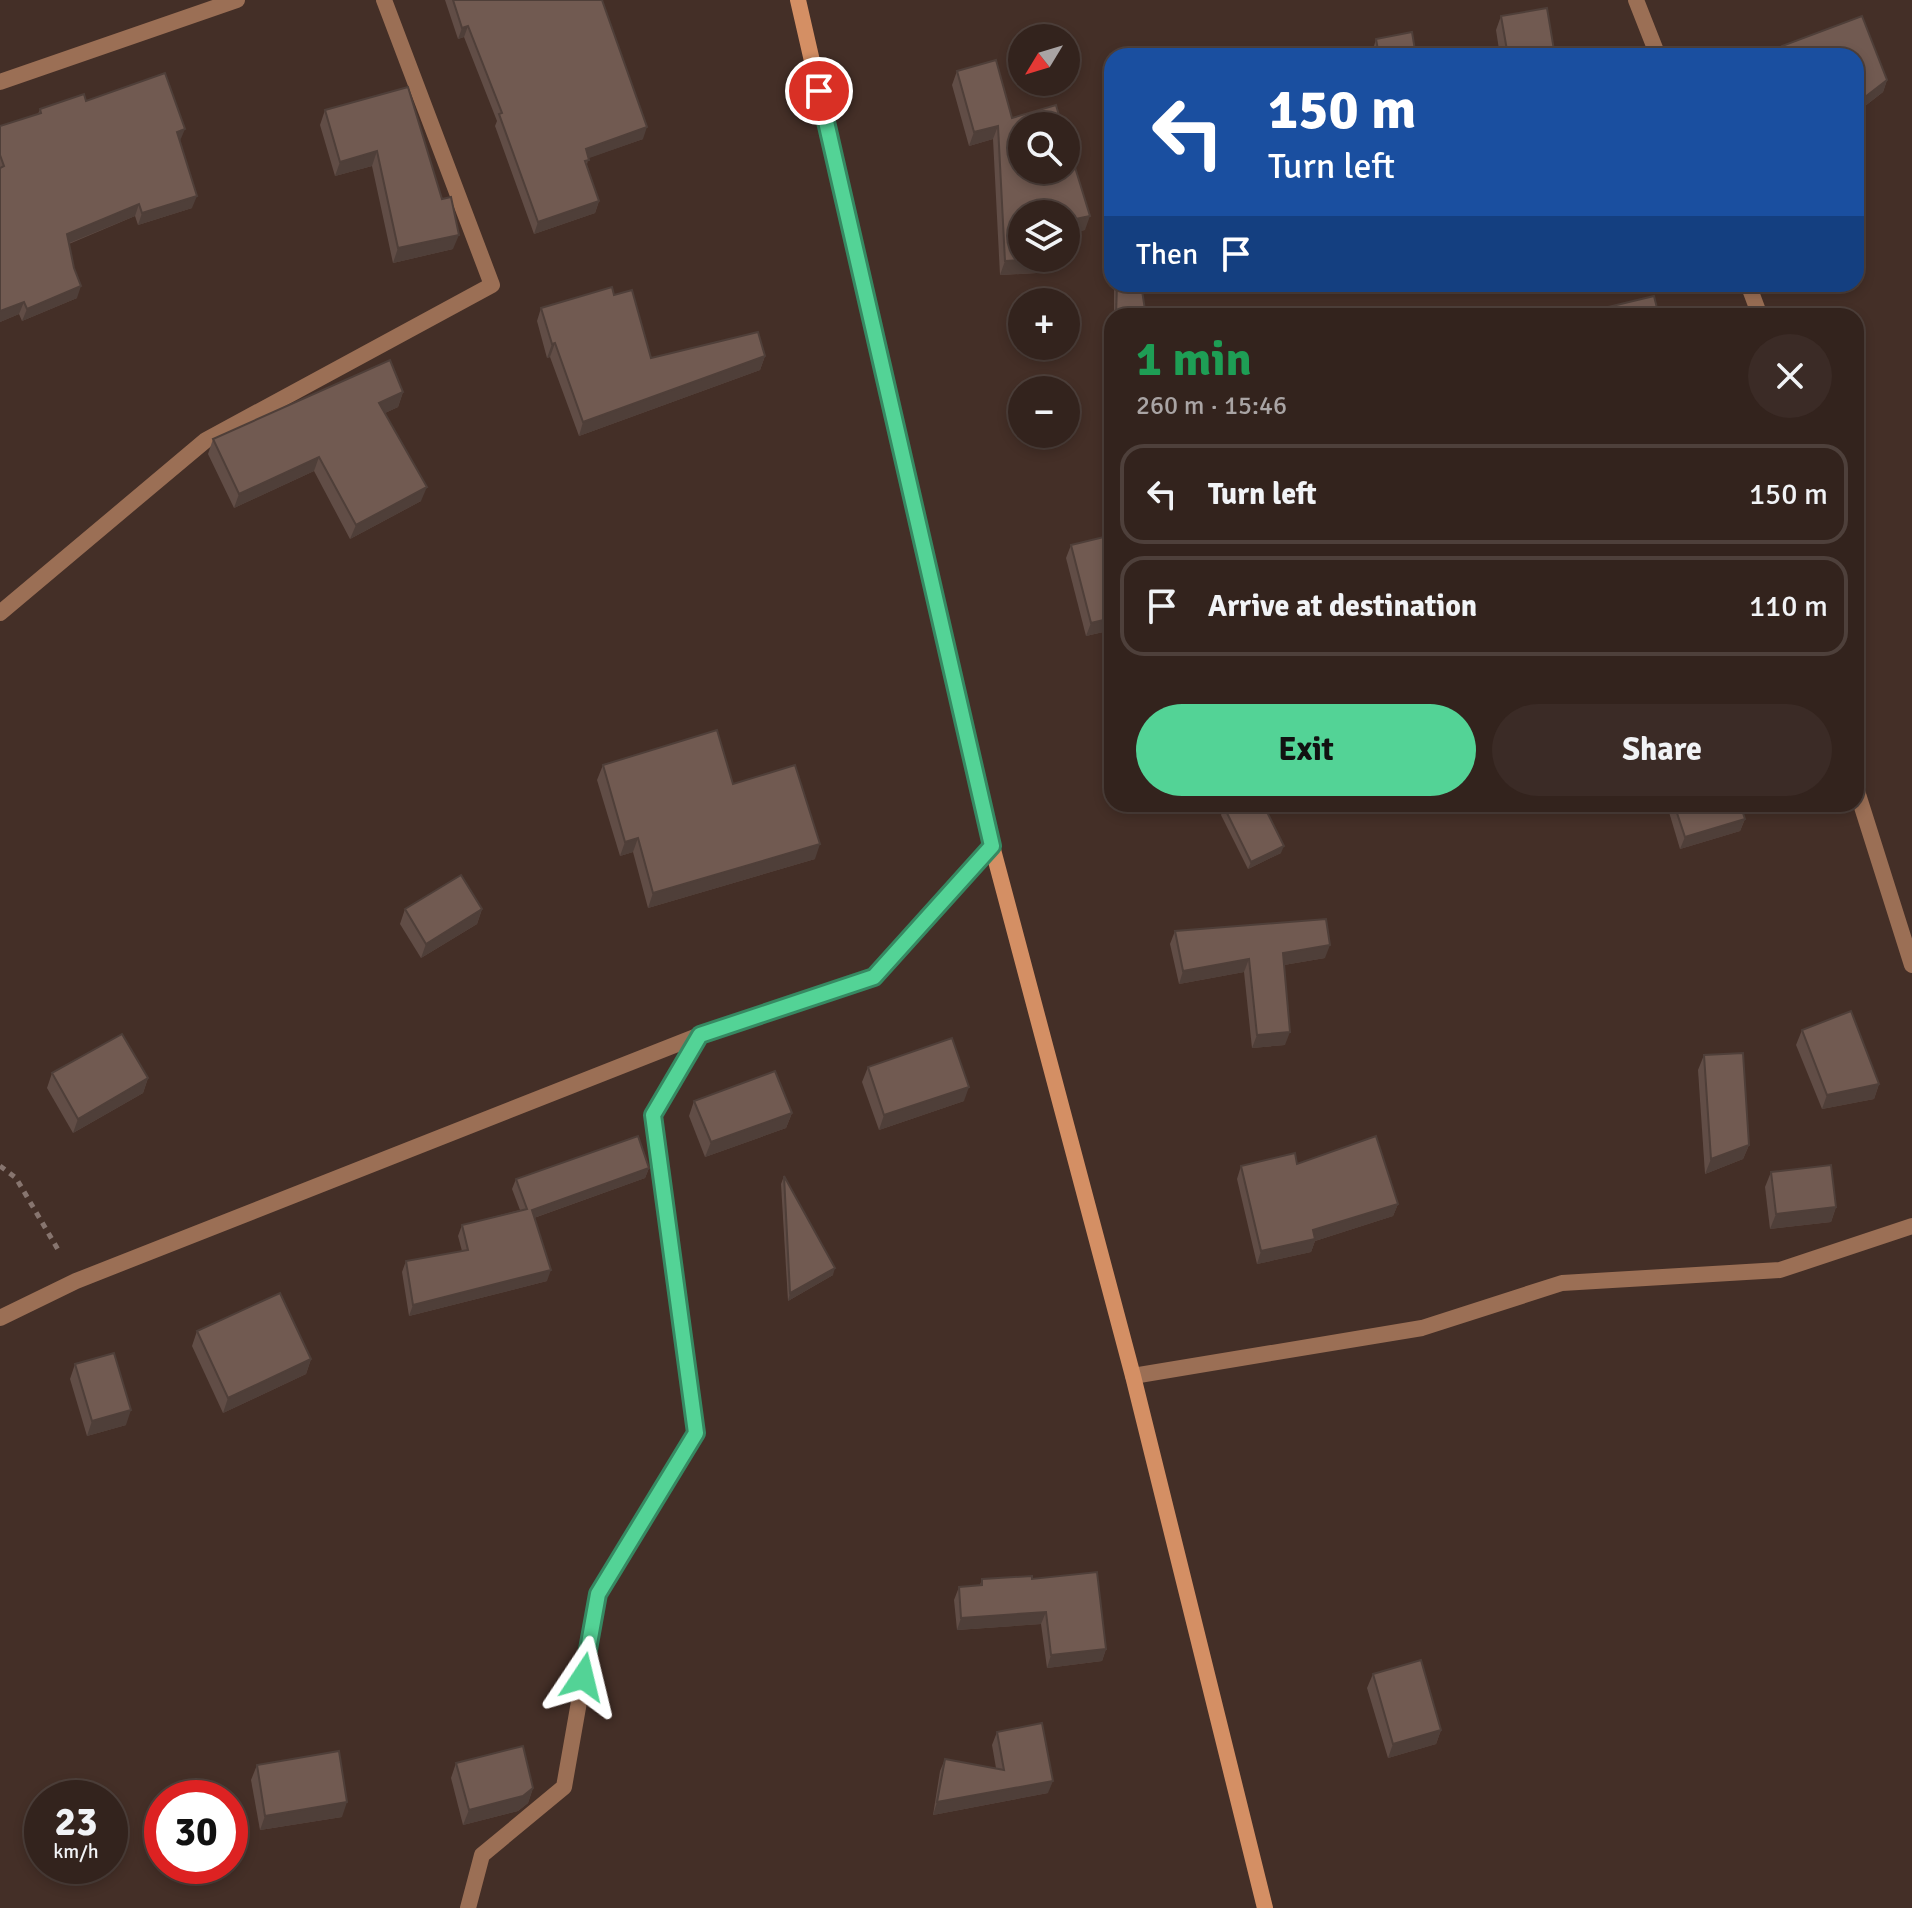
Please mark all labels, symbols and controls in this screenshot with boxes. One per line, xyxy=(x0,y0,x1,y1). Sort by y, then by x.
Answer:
north arrow xyxy=(1008,24,1080,96)
map controls xyxy=(1008,24,1080,448)
pin xyxy=(785,57,853,125)
icon: arrive xyxy=(797,69,841,113)
text: 150 m xyxy=(1268,75,1416,144)
icon: left xyxy=(1136,80,1240,184)
button: search xyxy=(1008,112,1080,184)
text: Turn left xyxy=(1268,144,1395,189)
button: layers xyxy=(1008,200,1080,272)
icon: arrive xyxy=(1214,232,1258,276)
text: Then xyxy=(1136,236,1198,273)
button: + xyxy=(1008,288,1080,360)
text: 1 min xyxy=(1136,330,1252,389)
button: close xyxy=(1748,334,1832,418)
button: − xyxy=(1008,376,1080,448)
text: 260 m · 15:46 xyxy=(1136,390,1287,422)
icon: left xyxy=(1140,472,1184,516)
text: Turn left xyxy=(1208,476,1317,513)
text: 150 m xyxy=(1749,476,1828,513)
icon: arrive xyxy=(1140,584,1184,628)
text: Arrive at destination xyxy=(1208,588,1477,625)
text: 110 m xyxy=(1749,588,1828,625)
button: Exit xyxy=(1136,704,1476,796)
button: Share xyxy=(1492,704,1832,796)
position arrow xyxy=(541,1635,625,1719)
speed limit sign: 30 xyxy=(144,1780,248,1884)
text: 23 xyxy=(54,1797,98,1847)
text: km/h xyxy=(53,1839,99,1864)

